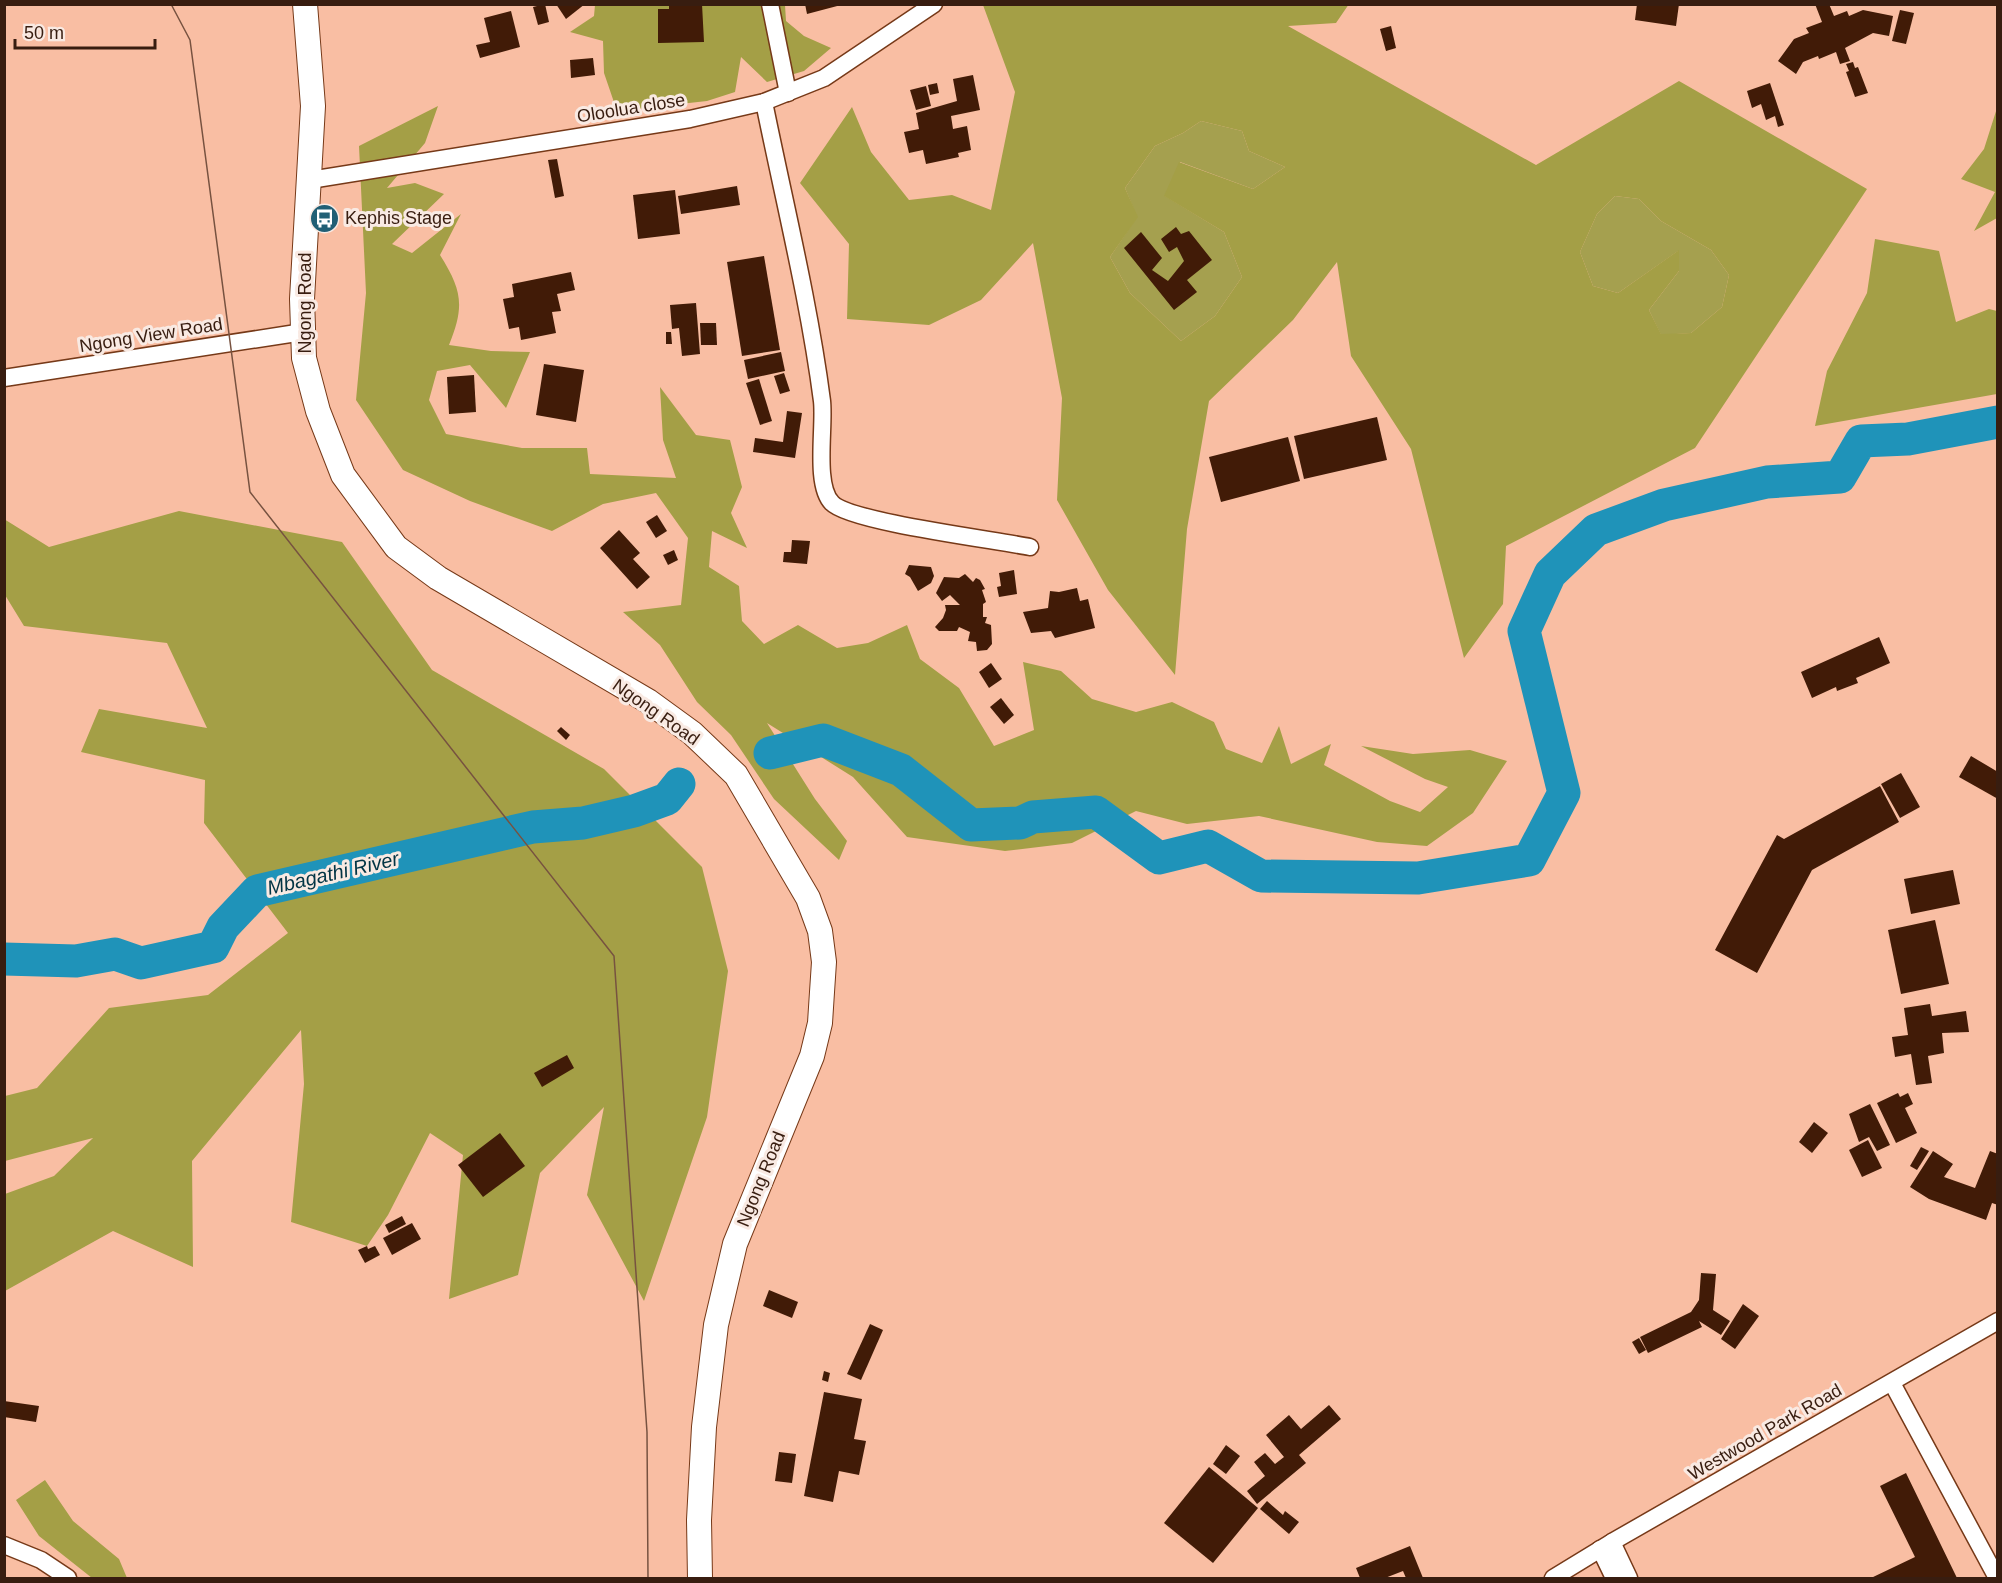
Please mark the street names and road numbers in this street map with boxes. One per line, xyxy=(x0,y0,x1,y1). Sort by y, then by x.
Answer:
street label: Oloolua close xyxy=(576,90,686,126)
street label: Ngong Road xyxy=(295,252,315,354)
street label: Ngong View Road xyxy=(78,314,224,356)
street label: Ngong Road xyxy=(609,675,703,749)
street label: Ngong Road xyxy=(733,1128,789,1230)
street label: Westwood Park Road xyxy=(1685,1380,1845,1484)

